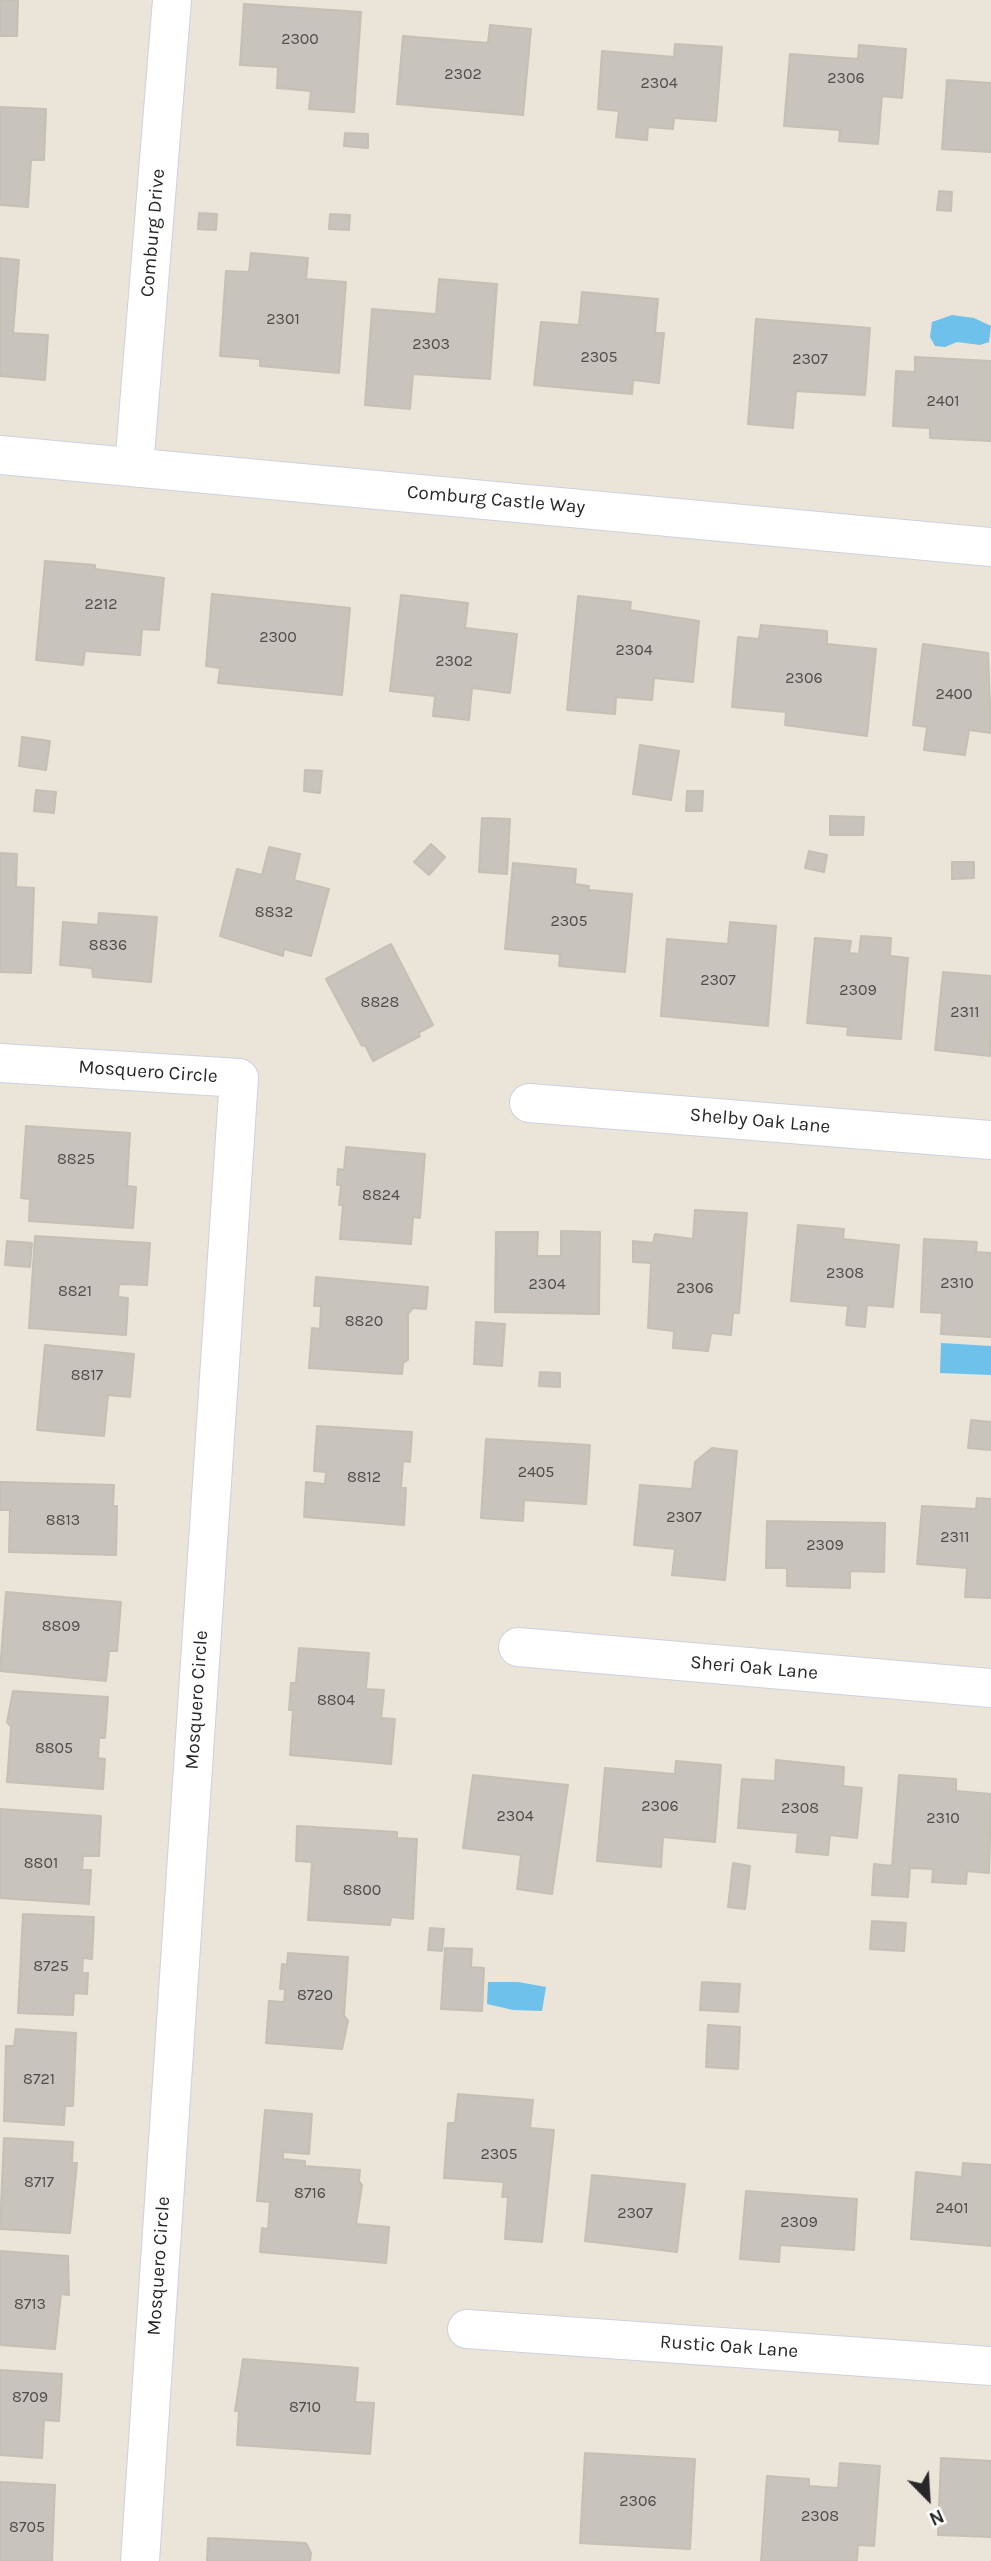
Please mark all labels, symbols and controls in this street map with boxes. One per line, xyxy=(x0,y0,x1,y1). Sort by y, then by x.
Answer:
house number: 2300 xyxy=(281,29,319,49)
house number: 2302 xyxy=(444,64,482,84)
house number: 2306 xyxy=(827,68,865,88)
house number: 2304 xyxy=(640,73,678,93)
street label: Comburg Drive xyxy=(136,168,170,298)
house number: 2301 xyxy=(266,309,300,329)
house number: 2303 xyxy=(412,334,450,354)
house number: 2305 xyxy=(580,347,618,367)
house number: 2307 xyxy=(792,349,828,369)
house number: 2401 xyxy=(927,391,959,411)
street label: Comburg Castle Way xyxy=(406,481,586,519)
house number: 2212 xyxy=(84,594,118,614)
house number: 2300 xyxy=(259,627,297,647)
house number: 2304 xyxy=(615,640,653,660)
house number: 2302 xyxy=(435,651,473,671)
house number: 2306 xyxy=(785,668,823,688)
house number: 2400 xyxy=(935,684,973,704)
house number: 8832 xyxy=(255,902,293,922)
house number: 2305 xyxy=(550,911,588,931)
house number: 8836 xyxy=(89,935,127,955)
house number: 2307 xyxy=(700,970,736,990)
house number: 2309 xyxy=(839,980,877,1000)
house number: 8828 xyxy=(361,992,399,1012)
house number: 2311 xyxy=(950,1002,980,1022)
street label: Mosquero Circle xyxy=(78,1056,218,1088)
street label: Shelby Oak Lane xyxy=(689,1103,831,1139)
house number: 8825 xyxy=(57,1149,95,1169)
house number: 8824 xyxy=(362,1185,400,1205)
house number: 2308 xyxy=(826,1263,864,1283)
house number: 2310 xyxy=(940,1273,974,1293)
house number: 2304 xyxy=(528,1274,566,1294)
house number: 2306 xyxy=(676,1278,714,1298)
house number: 8821 xyxy=(58,1281,92,1301)
house number: 8820 xyxy=(345,1311,383,1331)
house number: 8817 xyxy=(71,1365,103,1385)
house number: 2405 xyxy=(518,1462,554,1482)
house number: 8812 xyxy=(347,1467,381,1487)
house number: 2307 xyxy=(666,1507,702,1527)
house number: 8813 xyxy=(46,1510,80,1530)
house number: 2311 xyxy=(940,1527,970,1547)
house number: 2309 xyxy=(806,1535,844,1555)
house number: 8809 xyxy=(42,1616,80,1636)
street label: Mosquero Circle xyxy=(181,1630,213,1770)
street label: Sheri Oak Lane xyxy=(689,1651,819,1685)
house number: 8804 xyxy=(317,1690,355,1710)
house number: 8805 xyxy=(35,1738,73,1758)
house number: 2306 xyxy=(641,1796,679,1816)
house number: 2308 xyxy=(781,1798,819,1818)
house number: 2304 xyxy=(496,1806,534,1826)
house number: 2310 xyxy=(926,1808,960,1828)
house number: 8801 xyxy=(24,1853,58,1873)
house number: 8800 xyxy=(343,1880,381,1900)
house number: 8725 xyxy=(33,1956,69,1976)
house number: 8720 xyxy=(297,1985,333,2005)
house number: 8721 xyxy=(23,2069,55,2089)
house number: 2305 xyxy=(480,2144,518,2164)
house number: 8717 xyxy=(24,2172,54,2192)
house number: 8716 xyxy=(294,2183,326,2203)
street label: Mosquero Circle xyxy=(143,2196,175,2336)
house number: 2401 xyxy=(936,2198,968,2218)
house number: 2307 xyxy=(617,2203,653,2223)
house number: 2309 xyxy=(780,2212,818,2232)
house number: 8713 xyxy=(14,2294,46,2314)
street label: Rustic Oak Lane xyxy=(659,2331,799,2363)
house number: 8709 xyxy=(12,2387,48,2407)
house number: 8710 xyxy=(289,2397,321,2417)
north arrow xyxy=(893,2463,963,2533)
house number: 2306 xyxy=(619,2491,657,2511)
text: N xyxy=(926,2504,947,2530)
house number: 2308 xyxy=(801,2506,839,2526)
house number: 8705 xyxy=(9,2517,45,2537)

